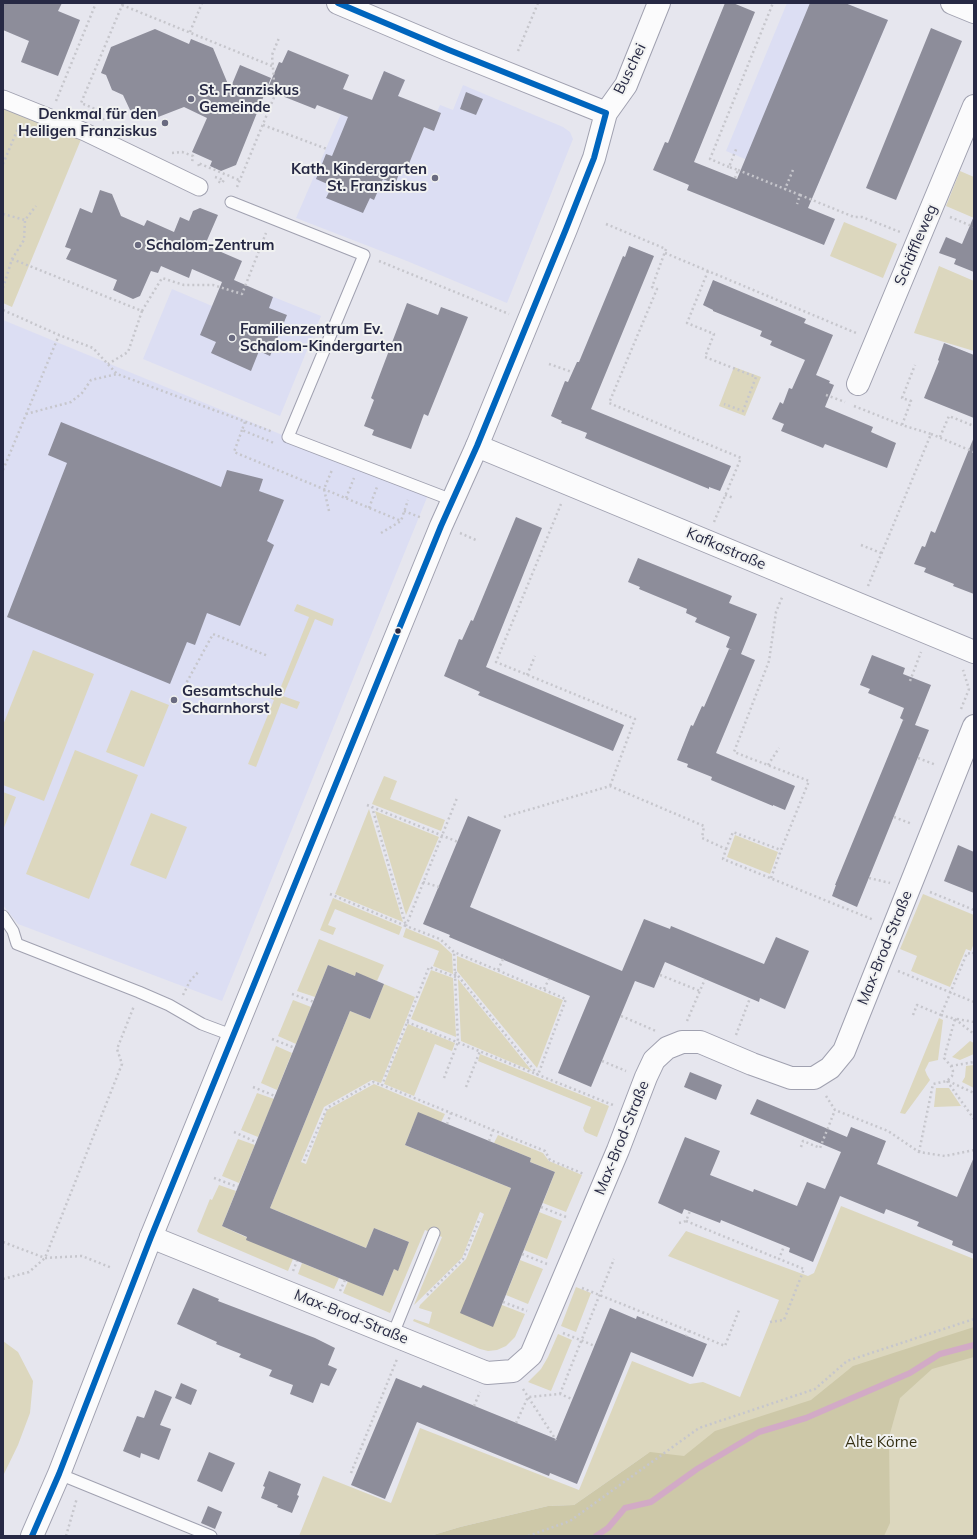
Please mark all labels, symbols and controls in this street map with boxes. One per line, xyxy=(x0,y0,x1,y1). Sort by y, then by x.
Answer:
street label: Buschei xyxy=(610,41,650,97)
place label: St. Franziskus Gemeinde xyxy=(199,81,299,116)
marker: St. Franziskus Gemeinde xyxy=(186,94,196,104)
place label: Denkmal für den Heiligen Franziskus xyxy=(18,105,157,140)
marker: Denkmal für den Heiligen Franziskus xyxy=(160,118,170,128)
place label: Kath. Kindergarten St. Franziskus xyxy=(291,160,427,195)
marker: Kath. Kindergarten St. Franziskus xyxy=(430,173,440,183)
street label: Schäffleweg xyxy=(891,202,941,288)
place label: Schalom-Zentrum xyxy=(146,236,275,254)
marker: Schalom-Zentrum xyxy=(133,240,143,250)
place label: Familienzentrum Ev. Schalom-Kindergarten xyxy=(240,320,402,355)
marker: Familienzentrum Ev. Schalom-Kindergarten xyxy=(227,333,237,343)
street label: Kafkastraße xyxy=(683,524,769,574)
unlabelled marker xyxy=(393,626,403,636)
place label: Gesamtschule Scharnhorst xyxy=(182,682,282,717)
marker: Gesamtschule Scharnhorst xyxy=(169,695,179,705)
street label: Max-Brod-Straße xyxy=(854,888,916,1008)
street label: Max-Brod-Straße xyxy=(591,1078,653,1198)
street label: Max-Brod-Straße xyxy=(291,1286,411,1348)
park label: Alte Körne xyxy=(845,1433,917,1451)

